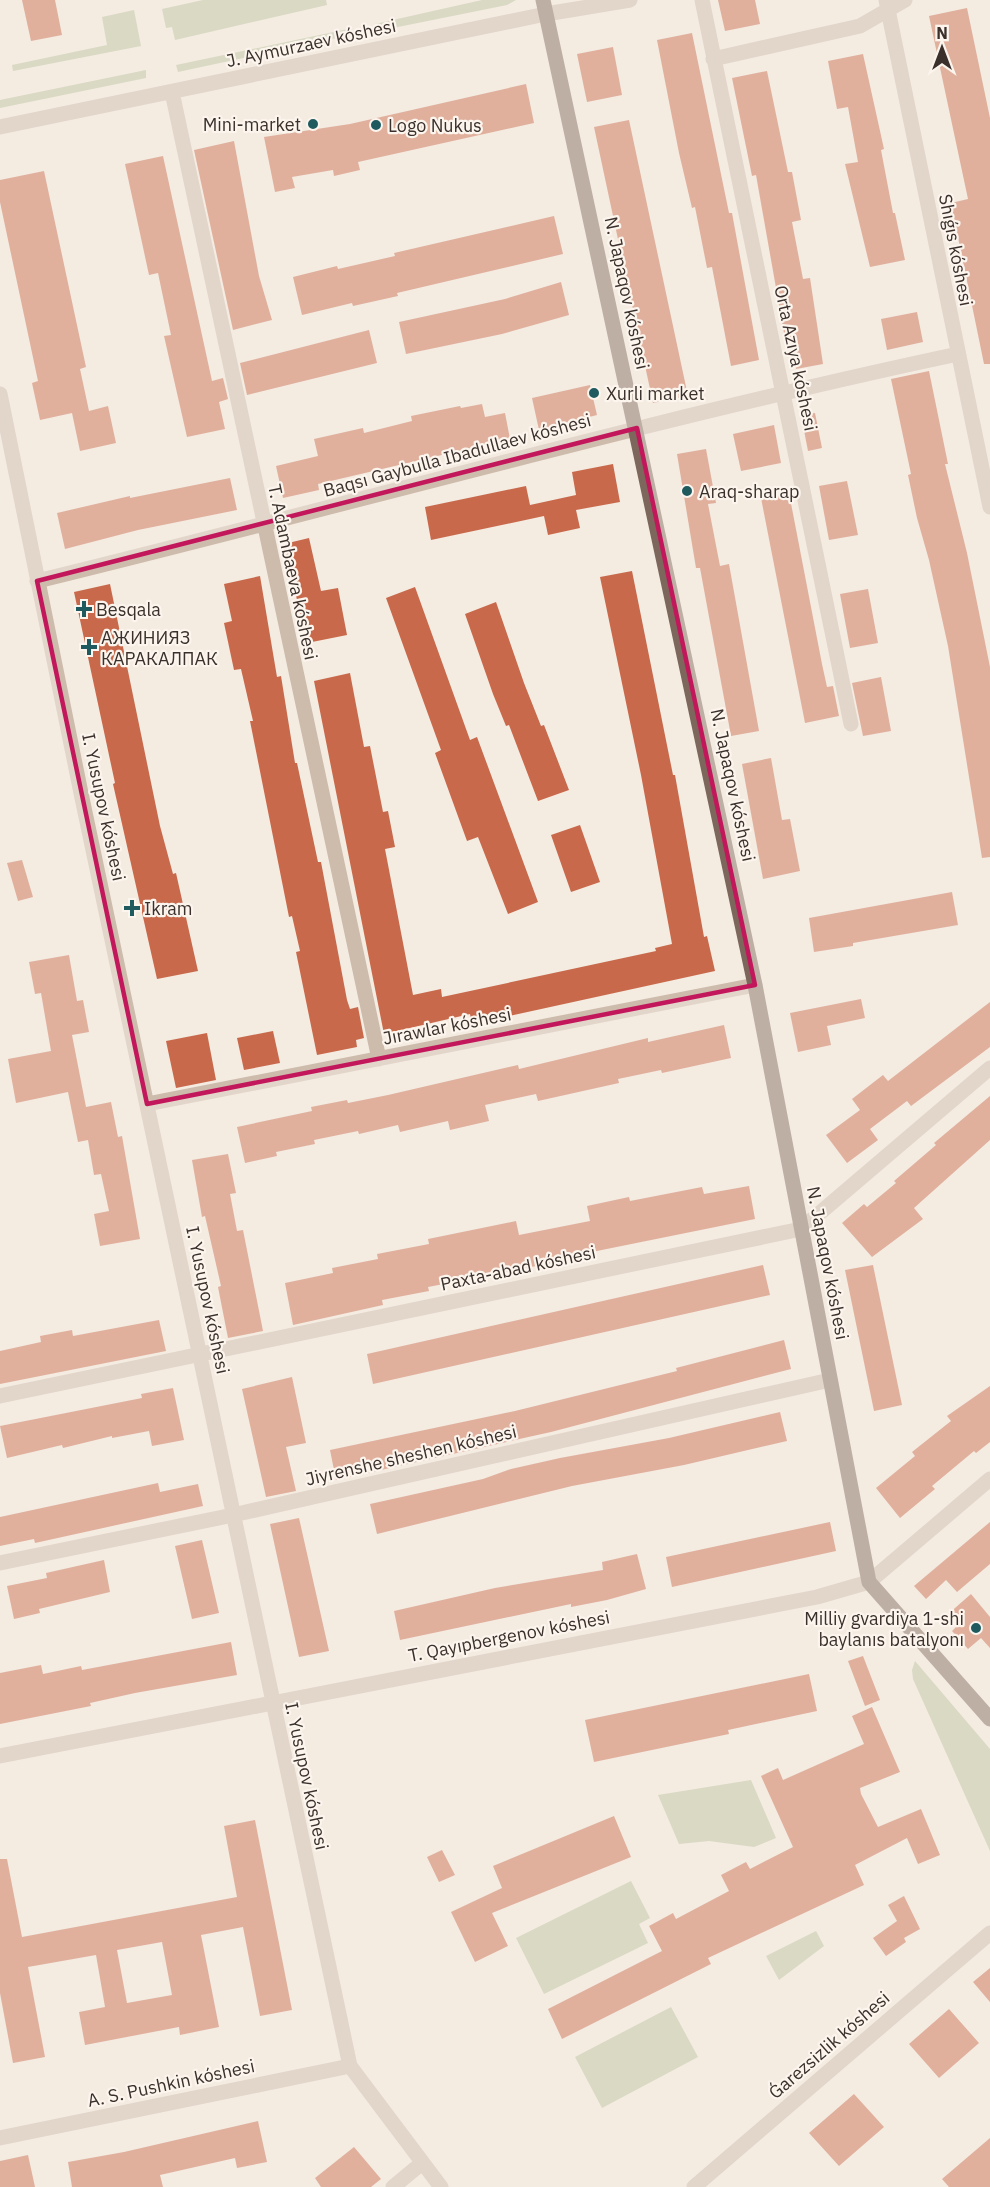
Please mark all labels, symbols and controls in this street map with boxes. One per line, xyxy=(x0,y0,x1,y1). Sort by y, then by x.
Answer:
street label: J. Aymurzaev kóshesi xyxy=(224,14,398,72)
north arrow xyxy=(912,18,972,78)
text: N xyxy=(936,23,948,43)
place label: Mini-market xyxy=(203,113,301,136)
place label: Logo Nukus xyxy=(388,114,482,137)
marker: Mini-market xyxy=(306,117,320,131)
marker: Logo Nukus xyxy=(369,118,383,132)
street label: Shıǵıs kóshesi xyxy=(934,192,978,308)
street label: N. Japaqov kóshesi xyxy=(600,215,654,371)
street label: Orta Azıya kóshesi xyxy=(769,283,823,433)
place label: Xurli market xyxy=(606,382,705,405)
marker: Xurli market xyxy=(587,386,601,400)
street label: Baqsı Gaybulla Ibadullaev kóshesi xyxy=(321,408,593,502)
place label: Araq-sharap xyxy=(699,480,800,503)
street label: T. Adambaeva kóshesi xyxy=(263,482,323,662)
marker: Araq-sharap xyxy=(680,484,694,498)
place label: Besqala xyxy=(96,598,161,621)
marker: Besqala xyxy=(77,602,91,616)
place label: АЖИНИЯЗ КАРАКАЛПАК xyxy=(101,626,218,670)
marker: АЖИНИЯЗ КАРАКАЛПАК xyxy=(82,640,96,654)
street label: N. Japaqov kóshesi xyxy=(706,707,760,863)
street label: I. Yusupov kóshesi xyxy=(77,731,131,883)
place label: Ikram xyxy=(144,897,193,920)
marker: Ikram xyxy=(125,901,139,915)
street label: Jırawlar kóshesi xyxy=(381,1002,513,1050)
street label: N. Japaqov kóshesi xyxy=(802,1184,854,1342)
street label: I. Yusupov kóshesi xyxy=(181,1224,235,1376)
street label: Paxta-abad kóshesi xyxy=(438,1240,598,1296)
street label: Jiyrenshe sheshen kóshesi xyxy=(303,1419,519,1491)
street label: T. Qayıpbergenov kóshesi xyxy=(406,1605,612,1667)
place label: Milliy gvardiya 1-shi baylanıs batalyonı xyxy=(804,1607,964,1651)
marker: Milliy gvardiya 1-shi baylanıs batalyonı xyxy=(969,1621,983,1635)
street label: I. Yusupov kóshesi xyxy=(280,1700,334,1852)
street label: Ǵarezsizlik kóshesi xyxy=(764,1986,894,2104)
street label: A. S. Pushkin kóshesi xyxy=(85,2054,257,2112)

